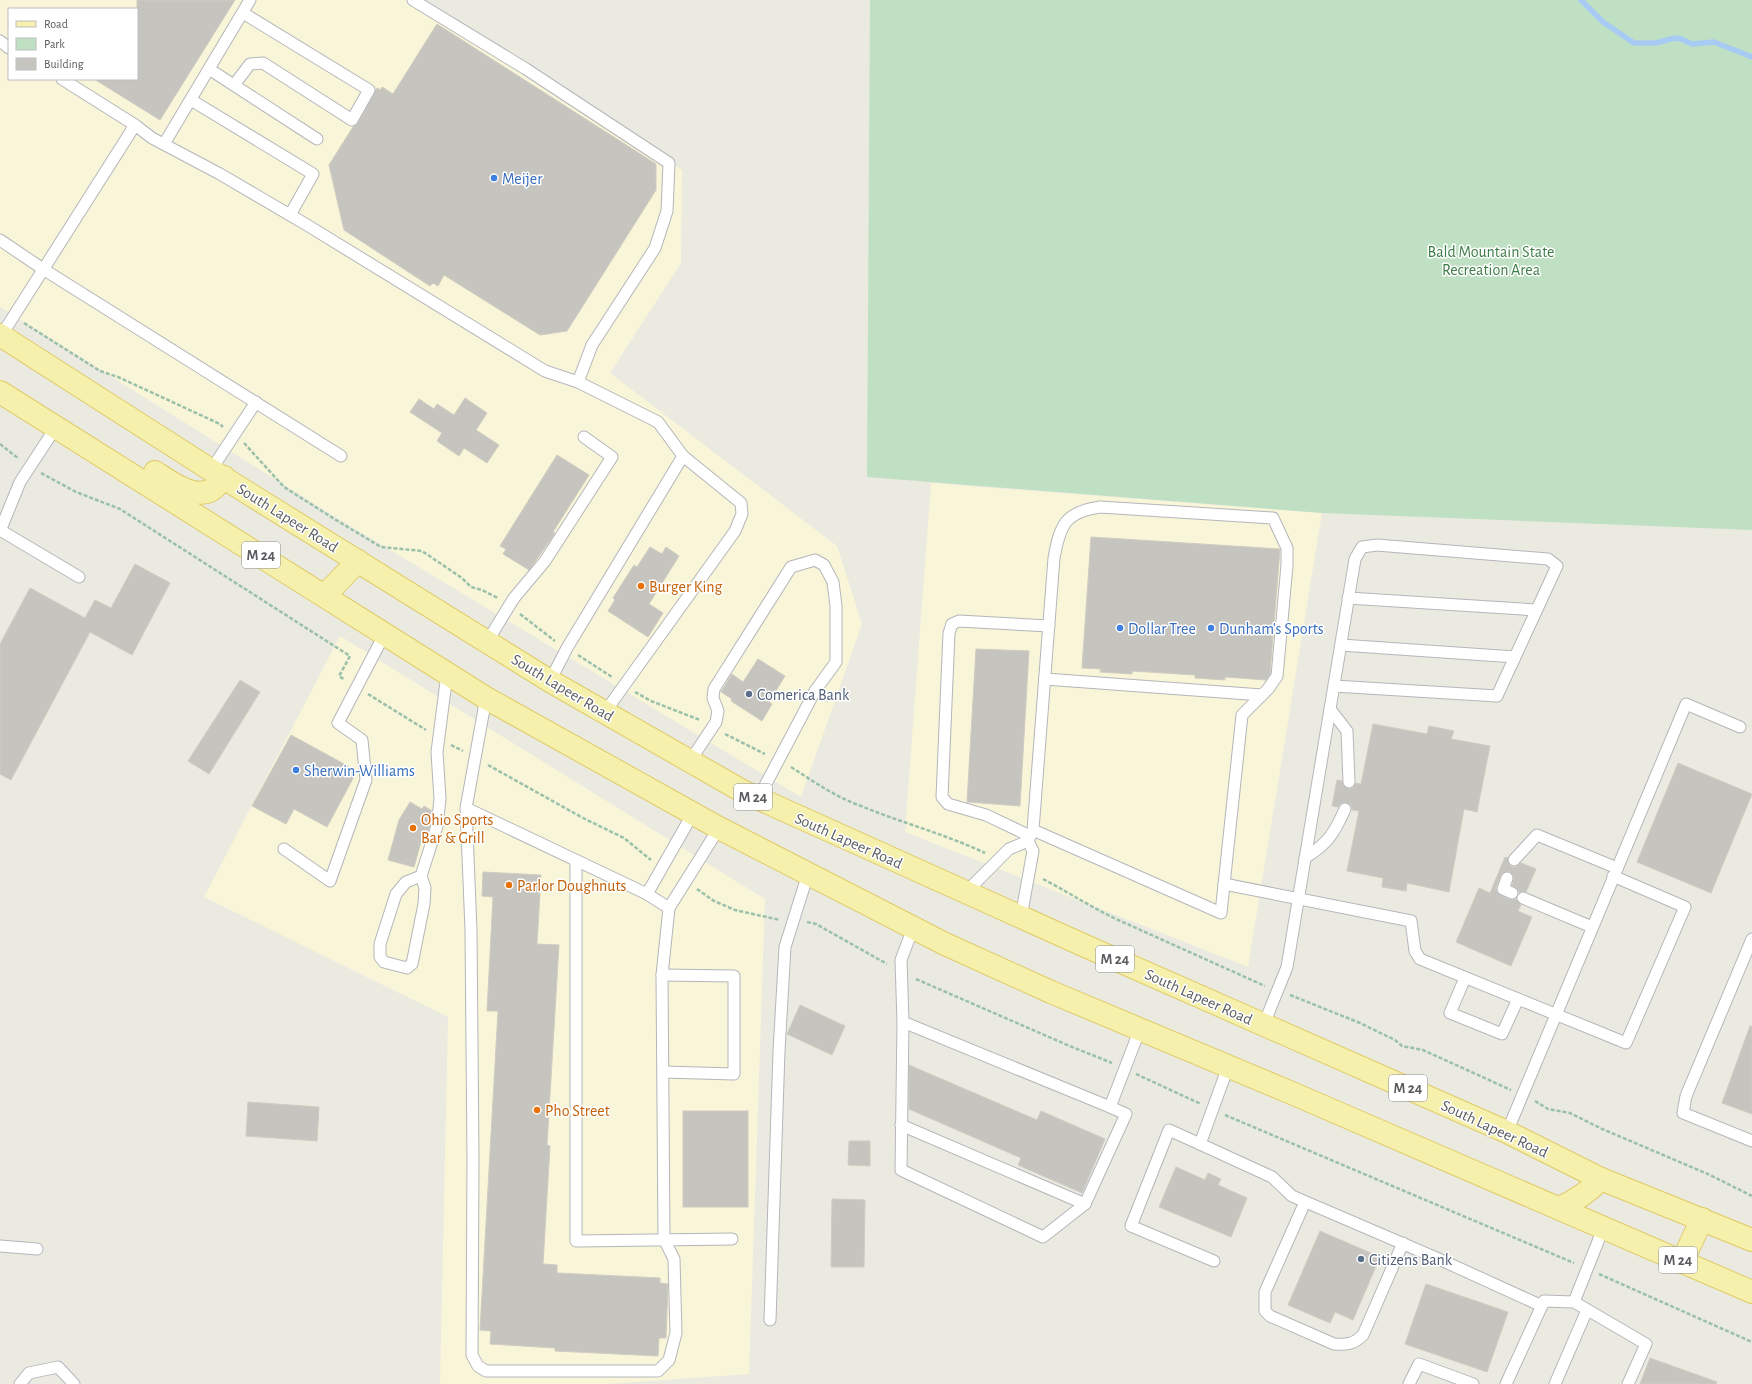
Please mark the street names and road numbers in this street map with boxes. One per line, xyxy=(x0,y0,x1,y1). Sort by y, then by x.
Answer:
street label: South Lapeer Road xyxy=(234,480,341,555)
road number: M 24 xyxy=(242,542,280,568)
street label: South Lapeer Road xyxy=(509,651,616,725)
road number: M 24 xyxy=(734,784,772,810)
street label: South Lapeer Road xyxy=(792,810,905,872)
road number: M 24 xyxy=(1096,946,1134,972)
street label: South Lapeer Road xyxy=(1142,966,1255,1028)
road number: M 24 xyxy=(1389,1075,1427,1101)
street label: South Lapeer Road xyxy=(1439,1097,1550,1161)
road number: M 24 xyxy=(1659,1247,1697,1273)

